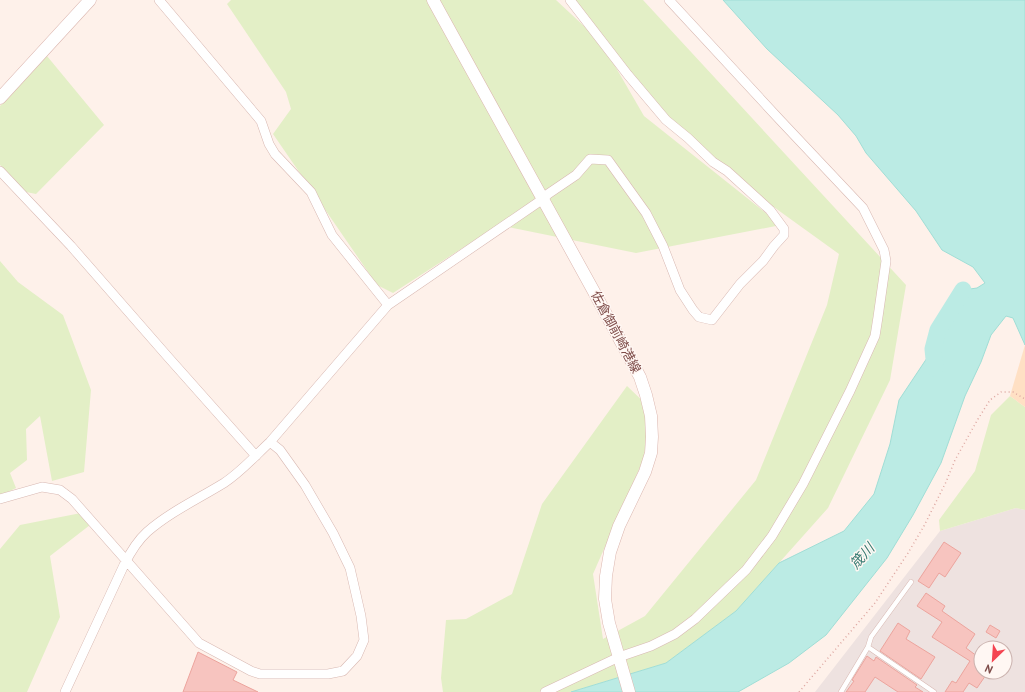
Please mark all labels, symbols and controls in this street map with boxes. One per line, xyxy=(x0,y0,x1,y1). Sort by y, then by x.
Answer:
street label: 佐倉御前崎港線 xyxy=(587,288,645,376)
water label: 筬川 xyxy=(846,538,879,572)
north arrow xyxy=(973,640,1013,680)
text: N xyxy=(983,661,995,677)

